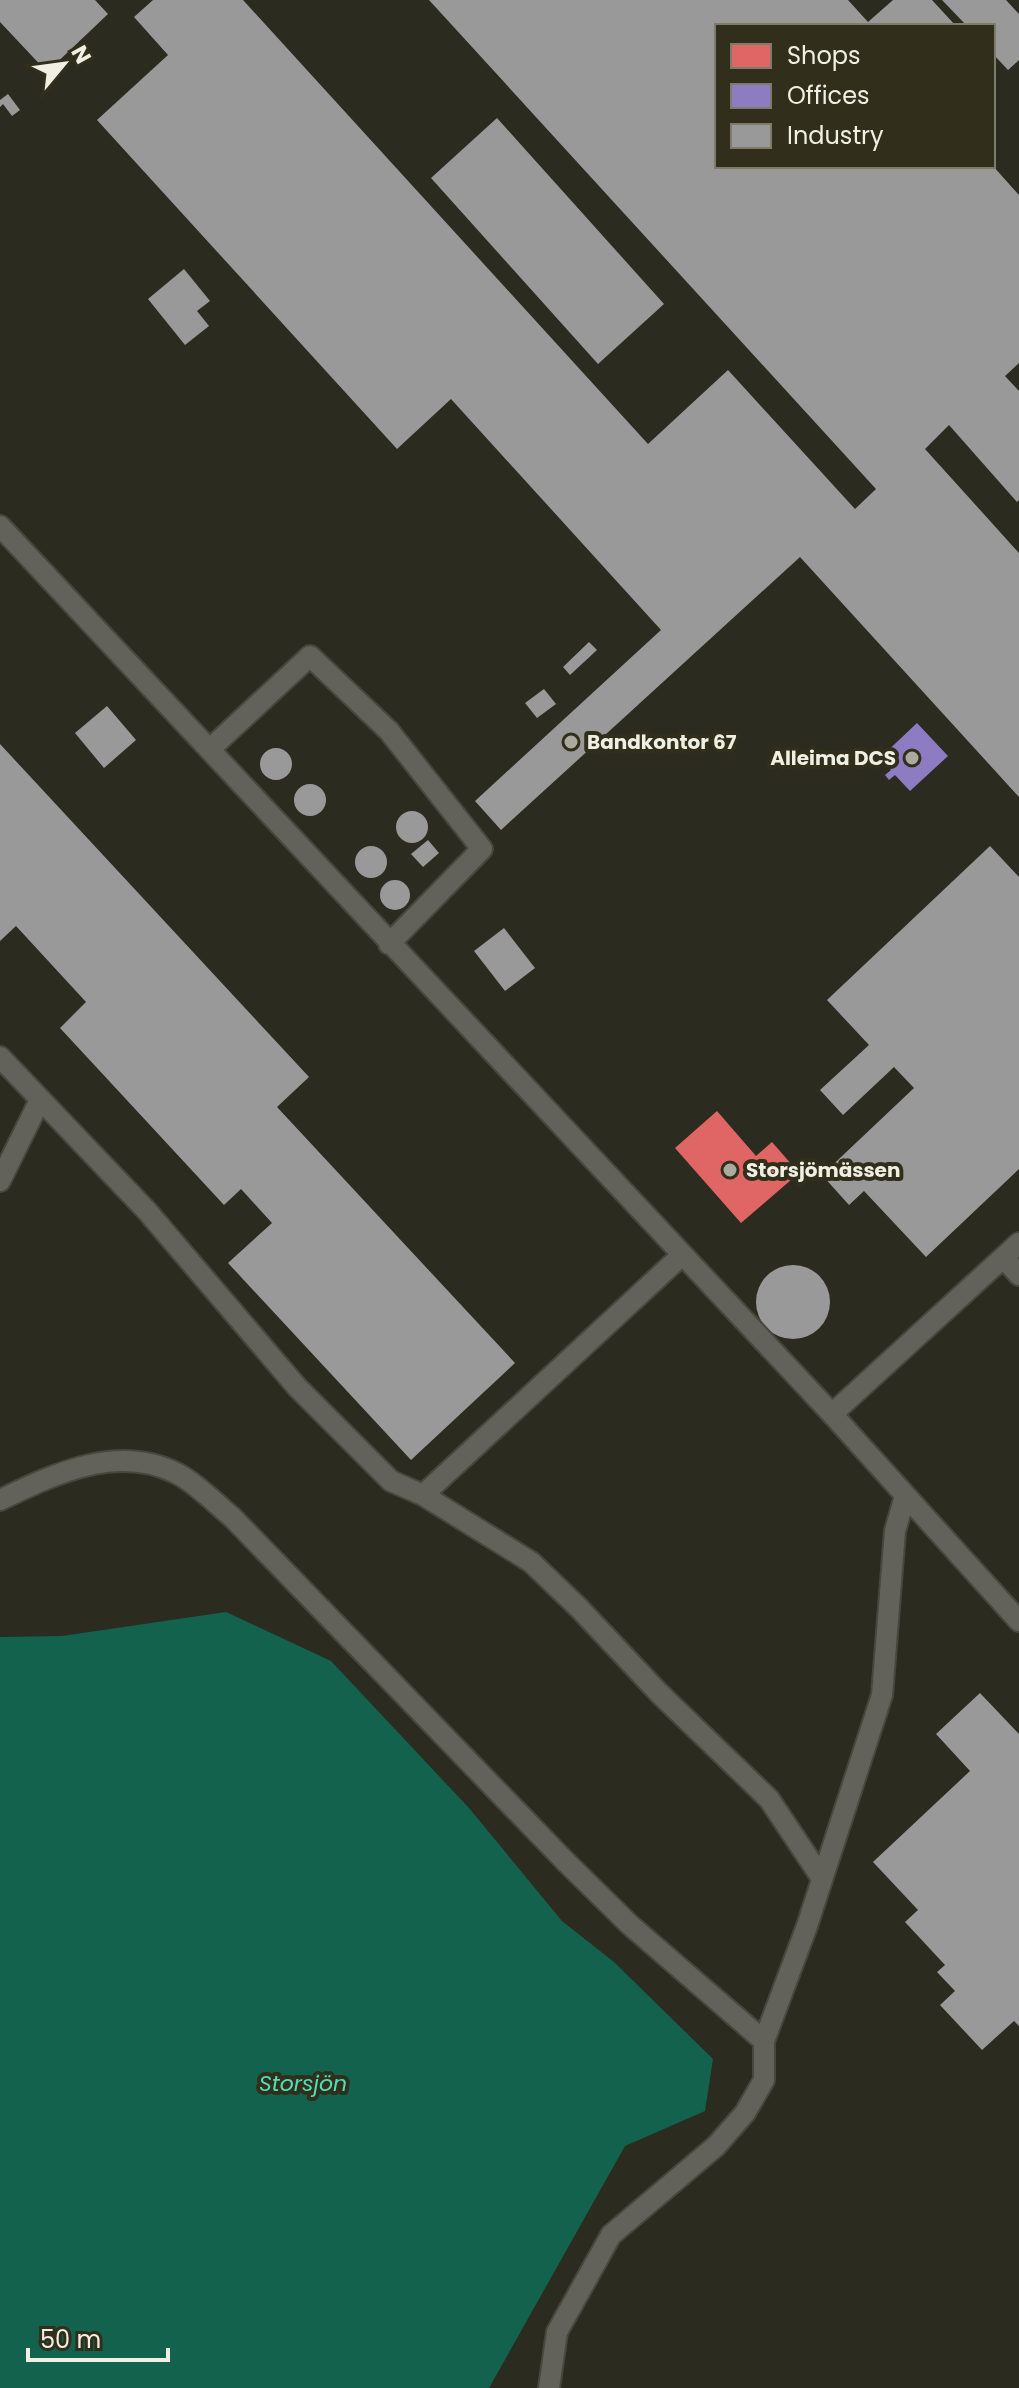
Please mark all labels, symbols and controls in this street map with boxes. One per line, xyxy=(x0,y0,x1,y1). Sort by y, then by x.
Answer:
north arrow xyxy=(24,24,104,104)
legend xyxy=(715,24,995,168)
text: Shops xyxy=(787,39,861,72)
text: N xyxy=(63,40,99,69)
text: Offices xyxy=(787,79,870,112)
text: Industry xyxy=(787,119,884,152)
place label: Bandkontor 67 xyxy=(587,728,737,756)
marker: Bandkontor 67 xyxy=(562,733,580,751)
place label: Alleima DCS xyxy=(770,744,896,772)
marker: Alleima DCS xyxy=(903,749,921,767)
place label: Storsjömässen xyxy=(746,1156,900,1184)
marker: Storsjömässen xyxy=(721,1161,739,1179)
water label: Storsjön xyxy=(259,2068,347,2099)
scale bar xyxy=(28,2312,168,2362)
text: 50 m xyxy=(40,2323,101,2356)

